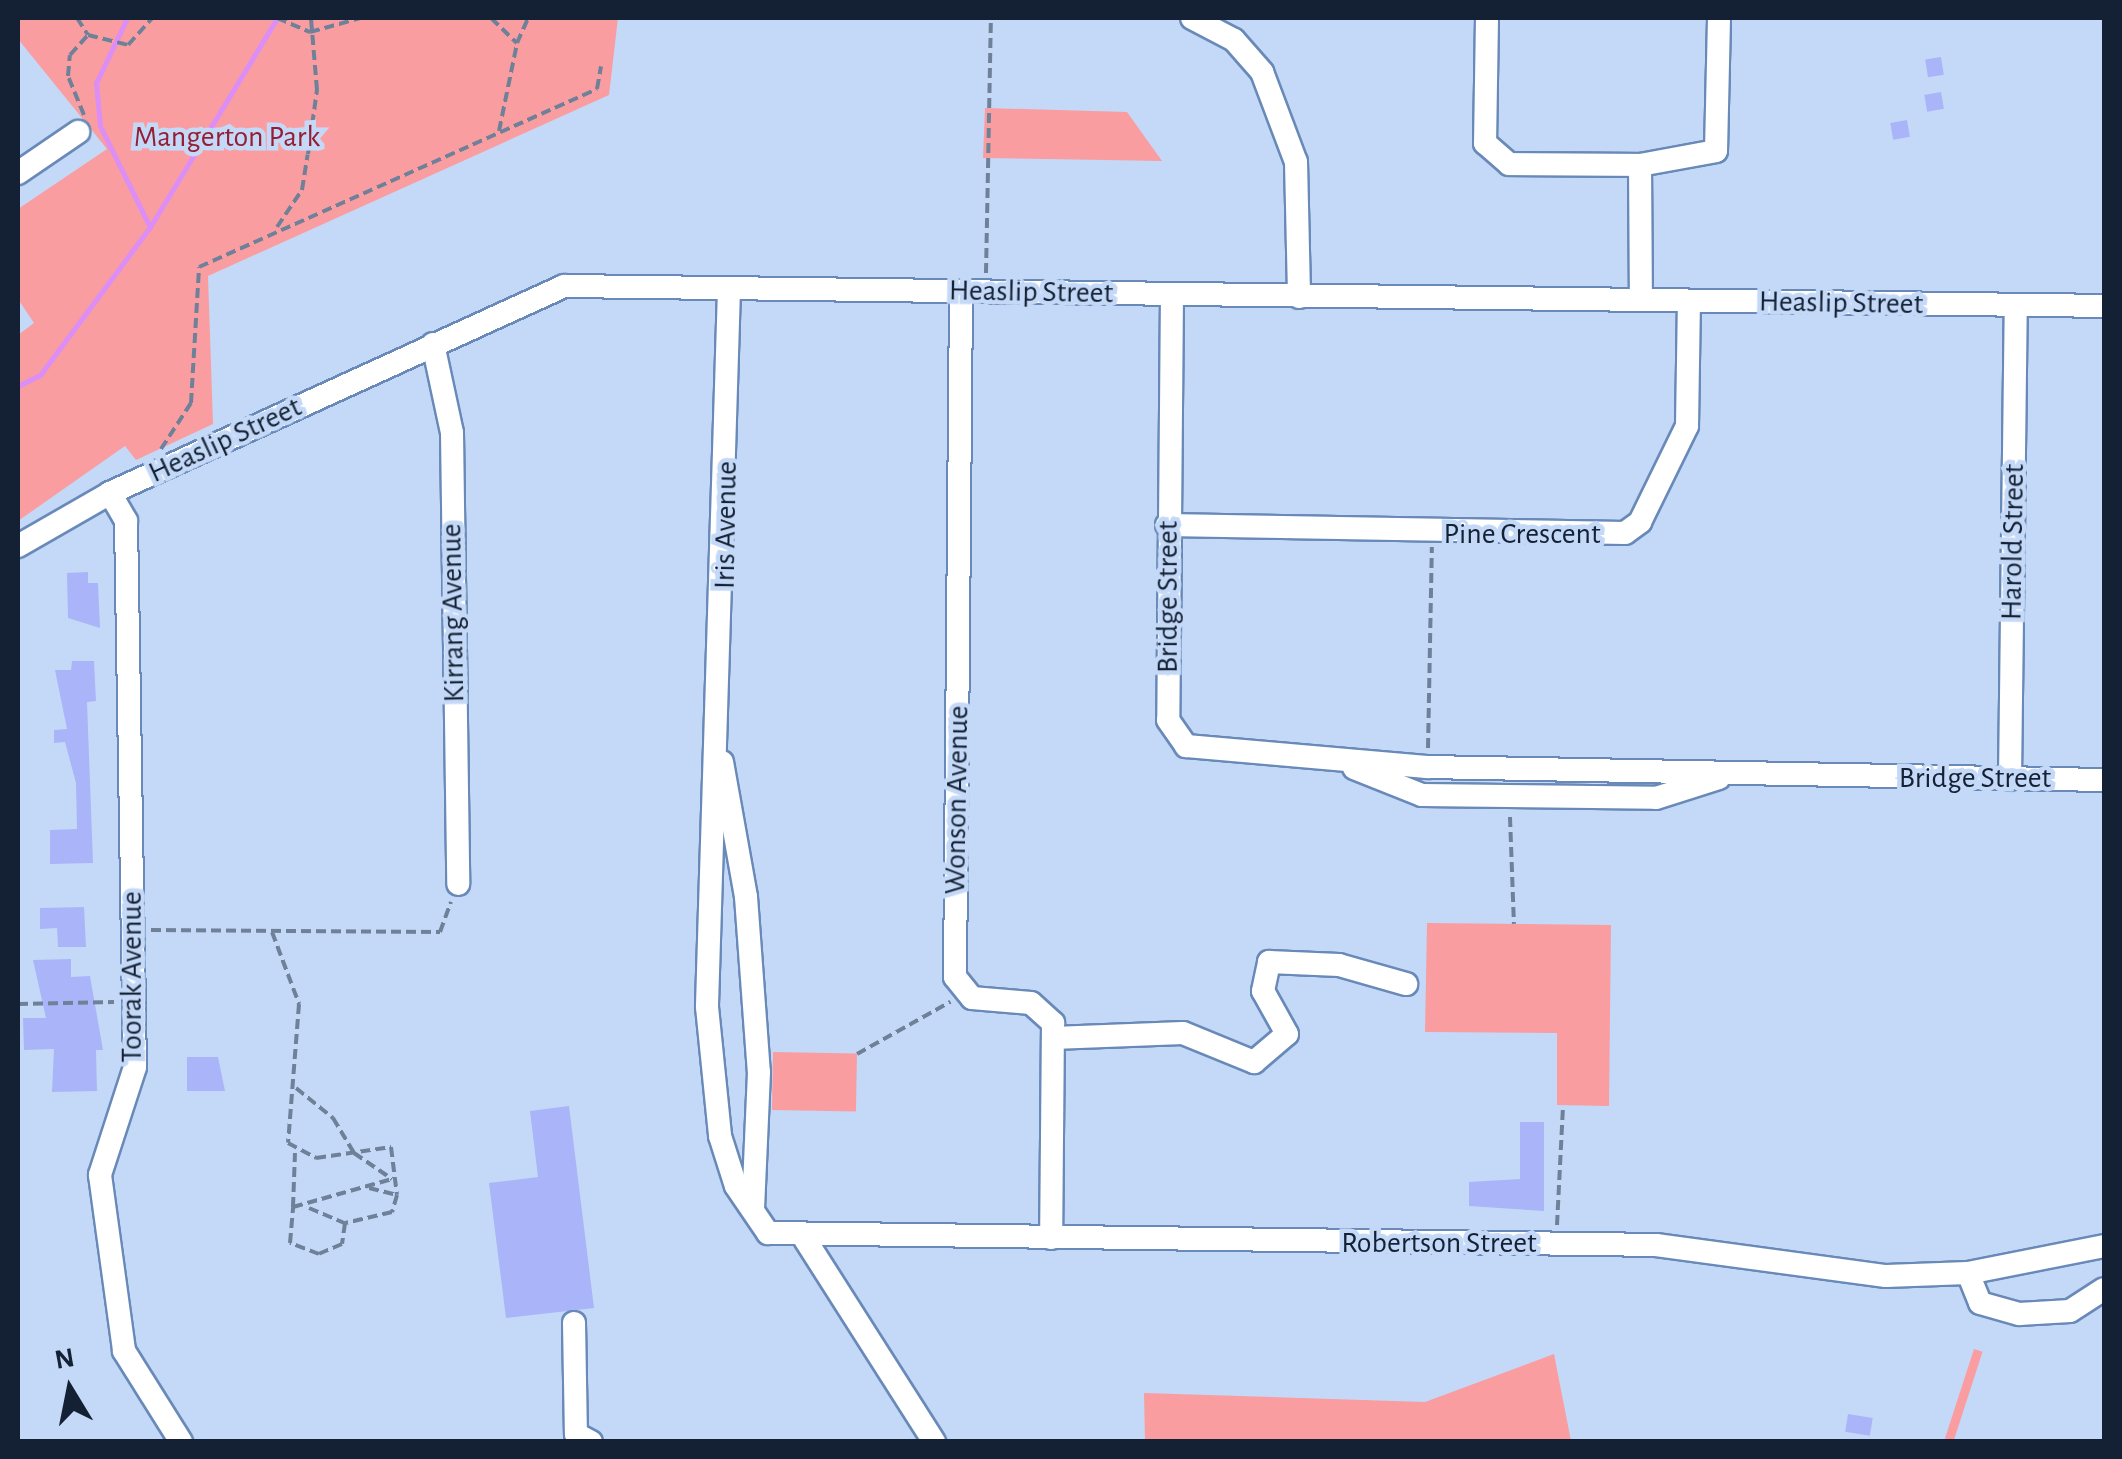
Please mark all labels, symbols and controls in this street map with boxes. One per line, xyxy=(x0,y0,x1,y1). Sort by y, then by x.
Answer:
park label: Mangerton Park xyxy=(134,119,320,155)
street label: Heaslip Street xyxy=(949,273,1113,311)
street label: Heaslip Street xyxy=(1759,284,1923,322)
street label: Heaslip Street xyxy=(143,389,307,491)
street label: Iris Avenue xyxy=(707,461,745,589)
street label: Harold Street xyxy=(1994,464,2032,620)
street label: Pine Crescent xyxy=(1443,516,1601,552)
street label: Bridge Street xyxy=(1150,521,1186,673)
street label: Kirrang Avenue xyxy=(433,523,473,703)
street label: Wonson Avenue xyxy=(937,705,977,895)
street label: Bridge Street xyxy=(1899,760,2051,796)
street label: Toorak Avenue xyxy=(114,891,150,1063)
street label: Robertson Street xyxy=(1341,1225,1537,1261)
north arrow xyxy=(20,1339,120,1439)
text: N xyxy=(53,1344,77,1375)

